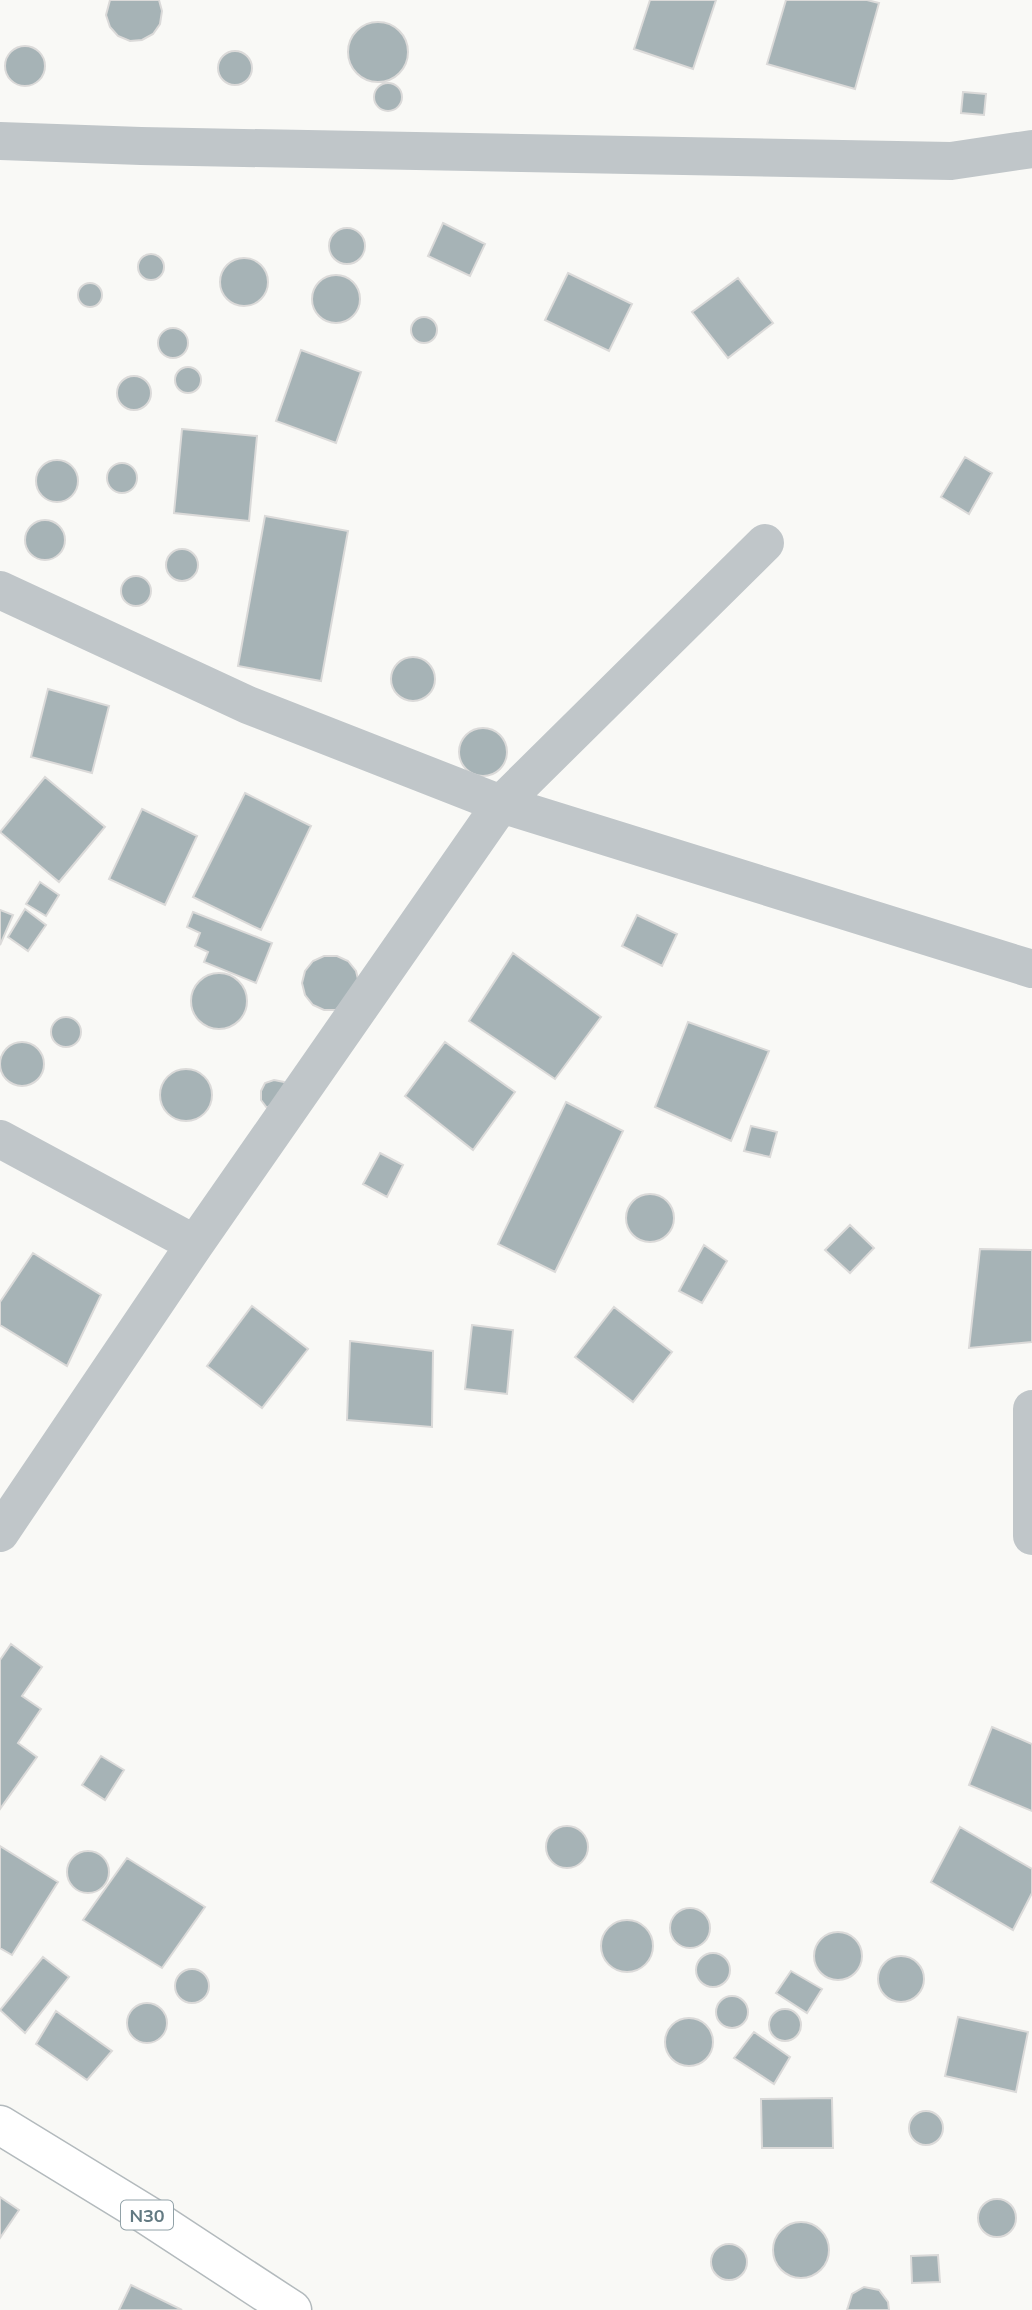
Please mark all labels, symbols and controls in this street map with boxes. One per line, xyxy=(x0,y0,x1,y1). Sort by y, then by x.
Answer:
road number: N30 xyxy=(121,2200,173,2230)

